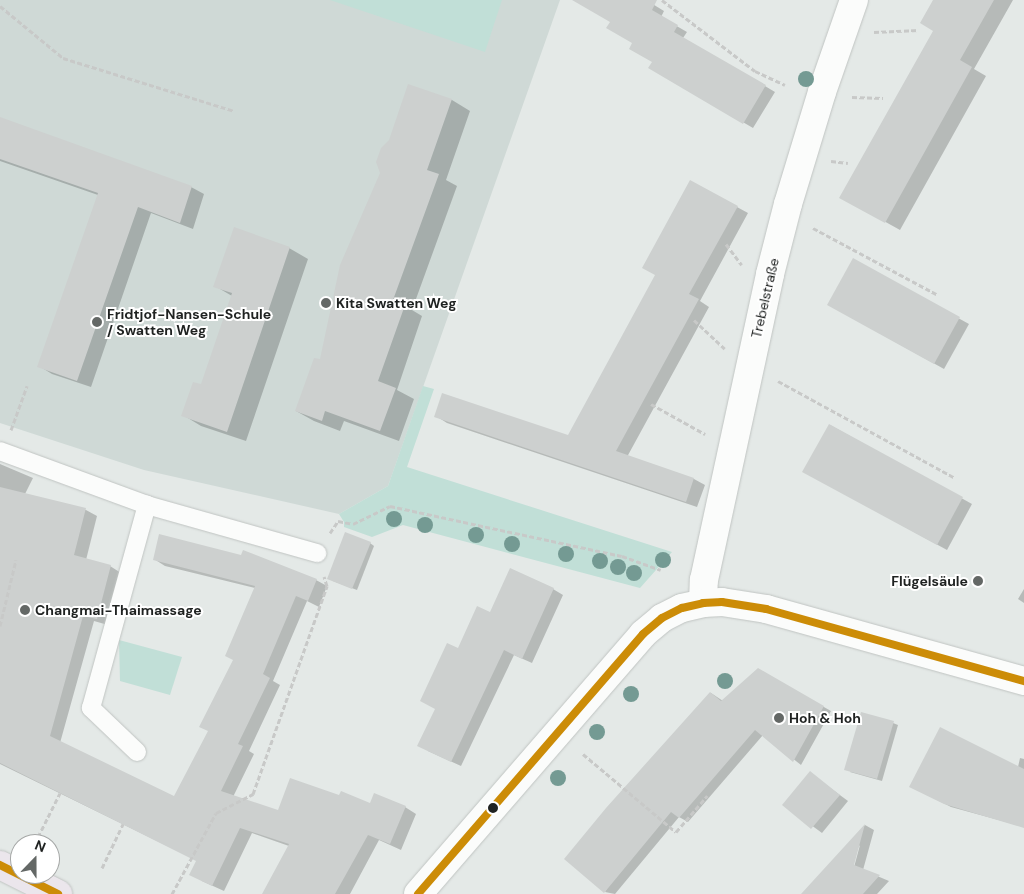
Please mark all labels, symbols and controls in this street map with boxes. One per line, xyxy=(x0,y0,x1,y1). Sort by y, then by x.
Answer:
street label: Trebelstraße xyxy=(748,256,782,340)
place label: Kita Swatten Weg xyxy=(336,295,457,311)
marker: Kita Swatten Weg xyxy=(320,297,332,309)
place label: Fridtjof-Nansen-Schule / Swatten Weg xyxy=(107,306,271,338)
marker: Fridtjof-Nansen-Schule / Swatten Weg xyxy=(91,316,103,328)
place label: Flügelsäule xyxy=(891,573,968,589)
marker: Flügelsäule xyxy=(972,575,984,587)
place label: Changmai-Thaimassage xyxy=(35,602,202,618)
marker: Changmai-Thaimassage xyxy=(19,604,31,616)
place label: Hoh & Hoh xyxy=(789,710,861,726)
marker: Hoh & Hoh xyxy=(773,712,785,724)
unlabelled marker xyxy=(488,803,498,813)
north arrow xyxy=(10,834,60,884)
text: N xyxy=(32,836,48,856)

